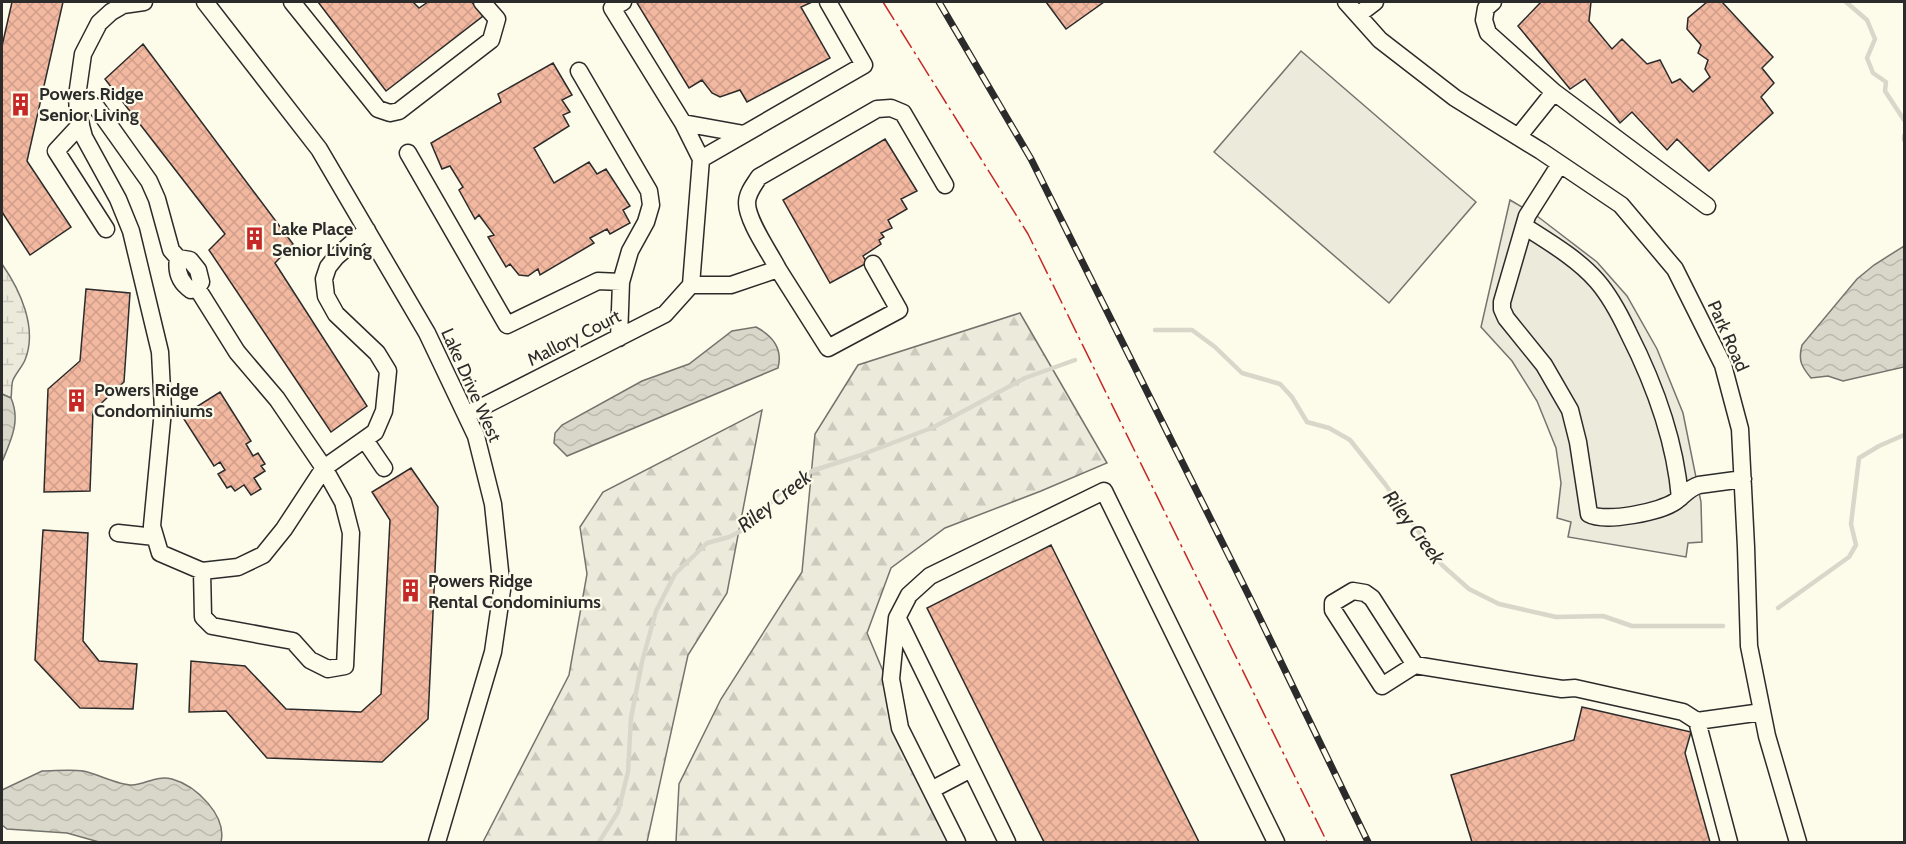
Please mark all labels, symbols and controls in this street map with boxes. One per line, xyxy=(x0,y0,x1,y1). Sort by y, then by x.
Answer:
place label: Powers Ridge Senior Living xyxy=(39,83,143,126)
building icon: Powers Ridge Senior Living xyxy=(8,91,34,117)
place label: Lake Place Senior Living xyxy=(272,218,372,261)
building icon: Lake Place Senior Living xyxy=(241,226,267,252)
street label: Park Road xyxy=(1703,297,1753,375)
street label: Mallory Court xyxy=(523,305,625,371)
street label: Lake Drive West xyxy=(436,325,506,445)
place label: Powers Ridge Condominiums xyxy=(94,379,213,422)
building icon: Powers Ridge Condominiums xyxy=(63,387,89,413)
water label: Riley Creek xyxy=(733,464,817,537)
water label: Riley Creek xyxy=(1378,485,1450,570)
place label: Powers Ridge Rental Condominiums xyxy=(428,570,601,613)
building icon: Powers Ridge Rental Condominiums xyxy=(397,578,423,604)

